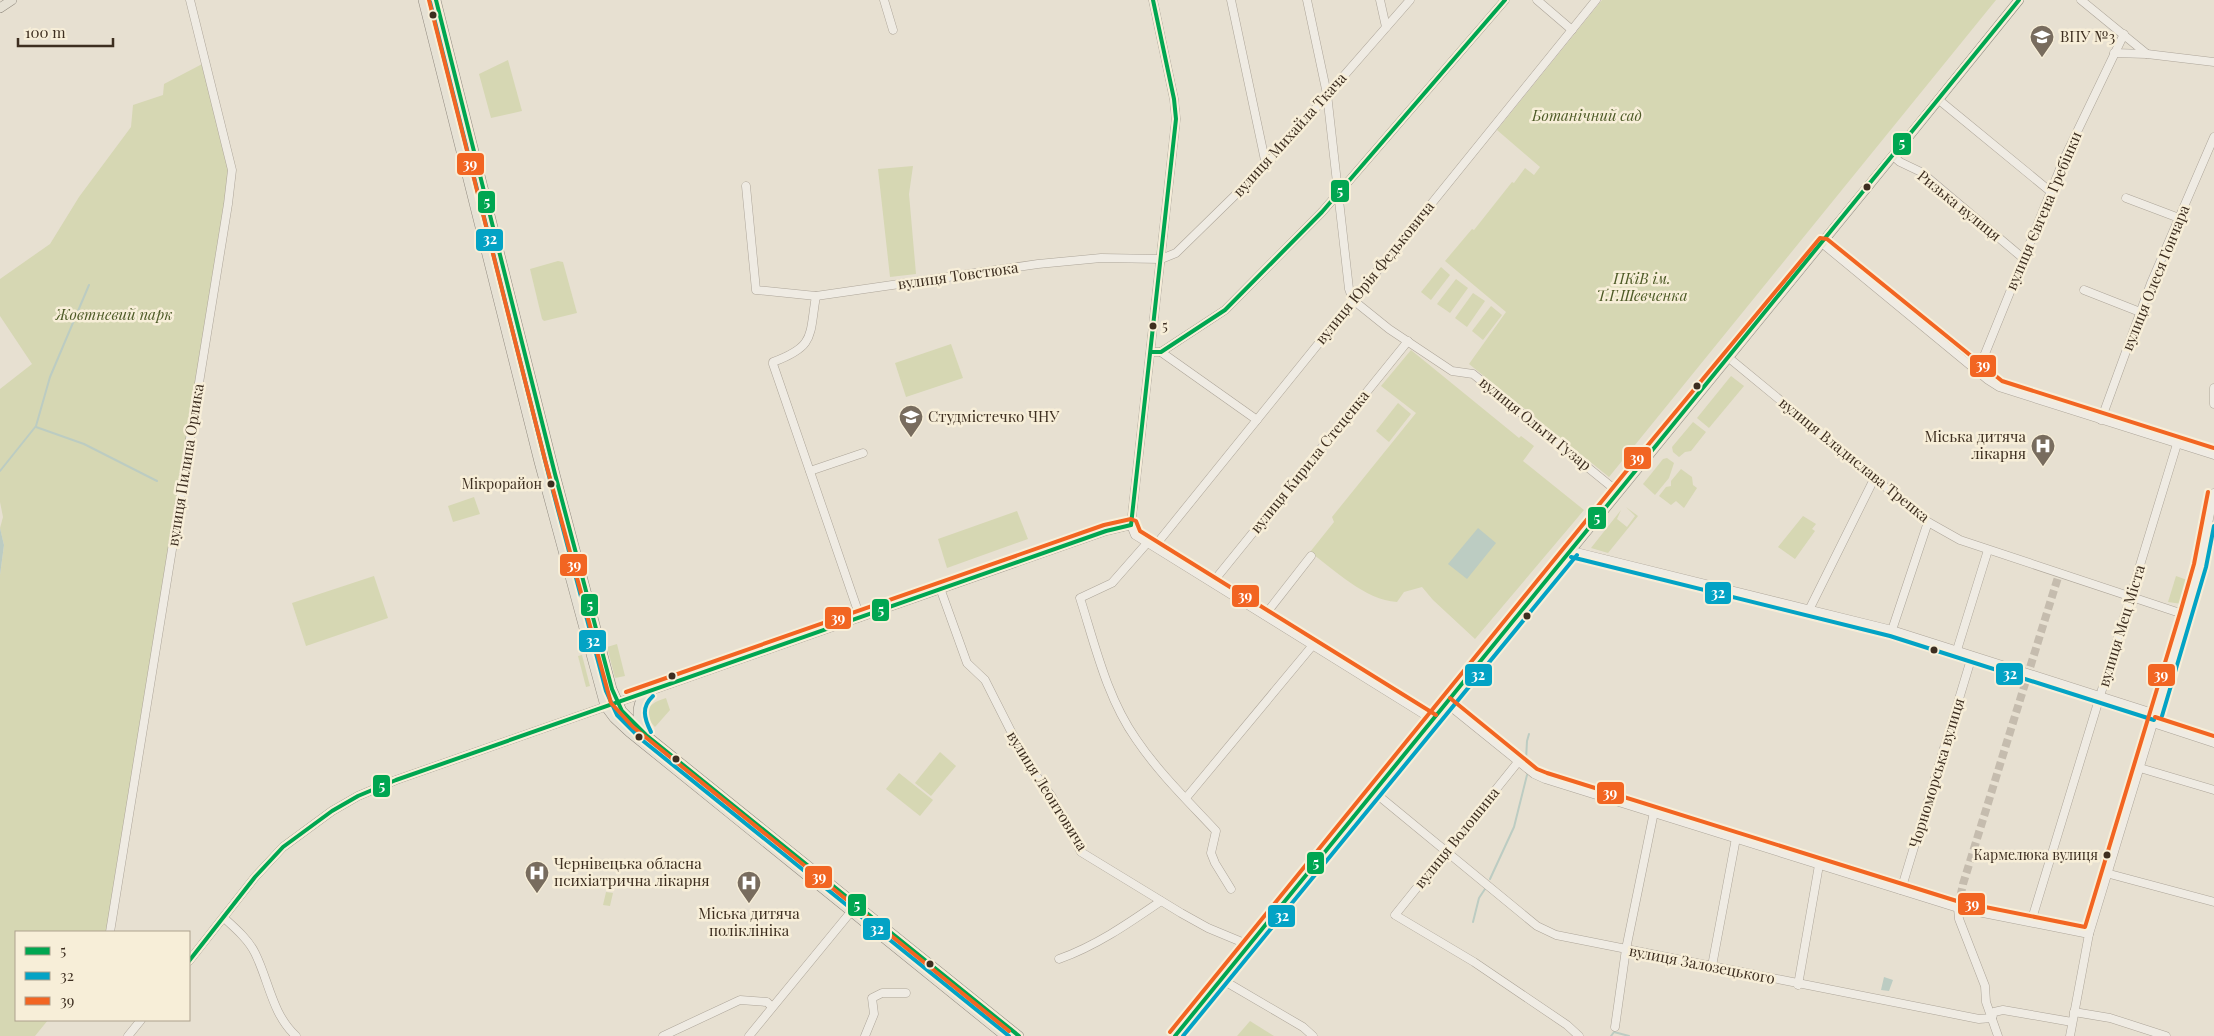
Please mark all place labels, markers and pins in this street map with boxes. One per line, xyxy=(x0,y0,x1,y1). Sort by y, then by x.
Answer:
unlabelled marker xyxy=(428,10,438,20)
school or university icon: ВПУ №3 xyxy=(2029,24,2055,58)
place label: ВПУ №3 xyxy=(2060,26,2116,46)
line badge: 5 xyxy=(1892,132,1912,156)
line badge: 5 xyxy=(1330,179,1350,203)
unlabelled marker xyxy=(1862,182,1872,192)
line badge: 5 xyxy=(477,190,496,214)
place label: 5 xyxy=(1162,316,1168,335)
marker: 5 xyxy=(1148,321,1158,331)
unlabelled marker xyxy=(1692,381,1702,391)
school or university icon: Студмістечко ЧНУ xyxy=(898,404,924,438)
place label: Студмістечко ЧНУ xyxy=(928,406,1059,426)
place label: Міська дитяча лікарня xyxy=(1924,426,2027,463)
hospital icon: Міська дитяча лікарня xyxy=(2030,433,2056,467)
place label: Мікрорайон xyxy=(462,474,542,493)
marker: Мікрорайон xyxy=(546,479,556,489)
line badge: 5 xyxy=(1587,506,1607,530)
line badge: 5 xyxy=(580,593,599,617)
line badge: 5 xyxy=(871,598,890,622)
unlabelled marker xyxy=(1522,611,1532,621)
unlabelled marker xyxy=(1929,645,1939,655)
unlabelled marker xyxy=(667,671,677,681)
unlabelled marker xyxy=(634,732,644,742)
unlabelled marker xyxy=(671,754,681,764)
line badge: 5 xyxy=(372,774,391,798)
place label: Кармелюка вулиця xyxy=(1974,845,2098,864)
marker: Кармелюка вулиця xyxy=(2102,850,2112,860)
line badge: 5 xyxy=(1306,851,1325,875)
place label: Чернівецька обласна психіатрична лікарня xyxy=(554,853,710,890)
hospital icon: Чернівецька обласна психіатрична лікарня xyxy=(524,860,550,894)
hospital icon: Міська дитяча поліклініка xyxy=(736,870,762,904)
line badge: 5 xyxy=(847,893,867,917)
place label: Міська дитяча поліклініка xyxy=(698,903,800,940)
unlabelled marker xyxy=(925,959,935,969)

